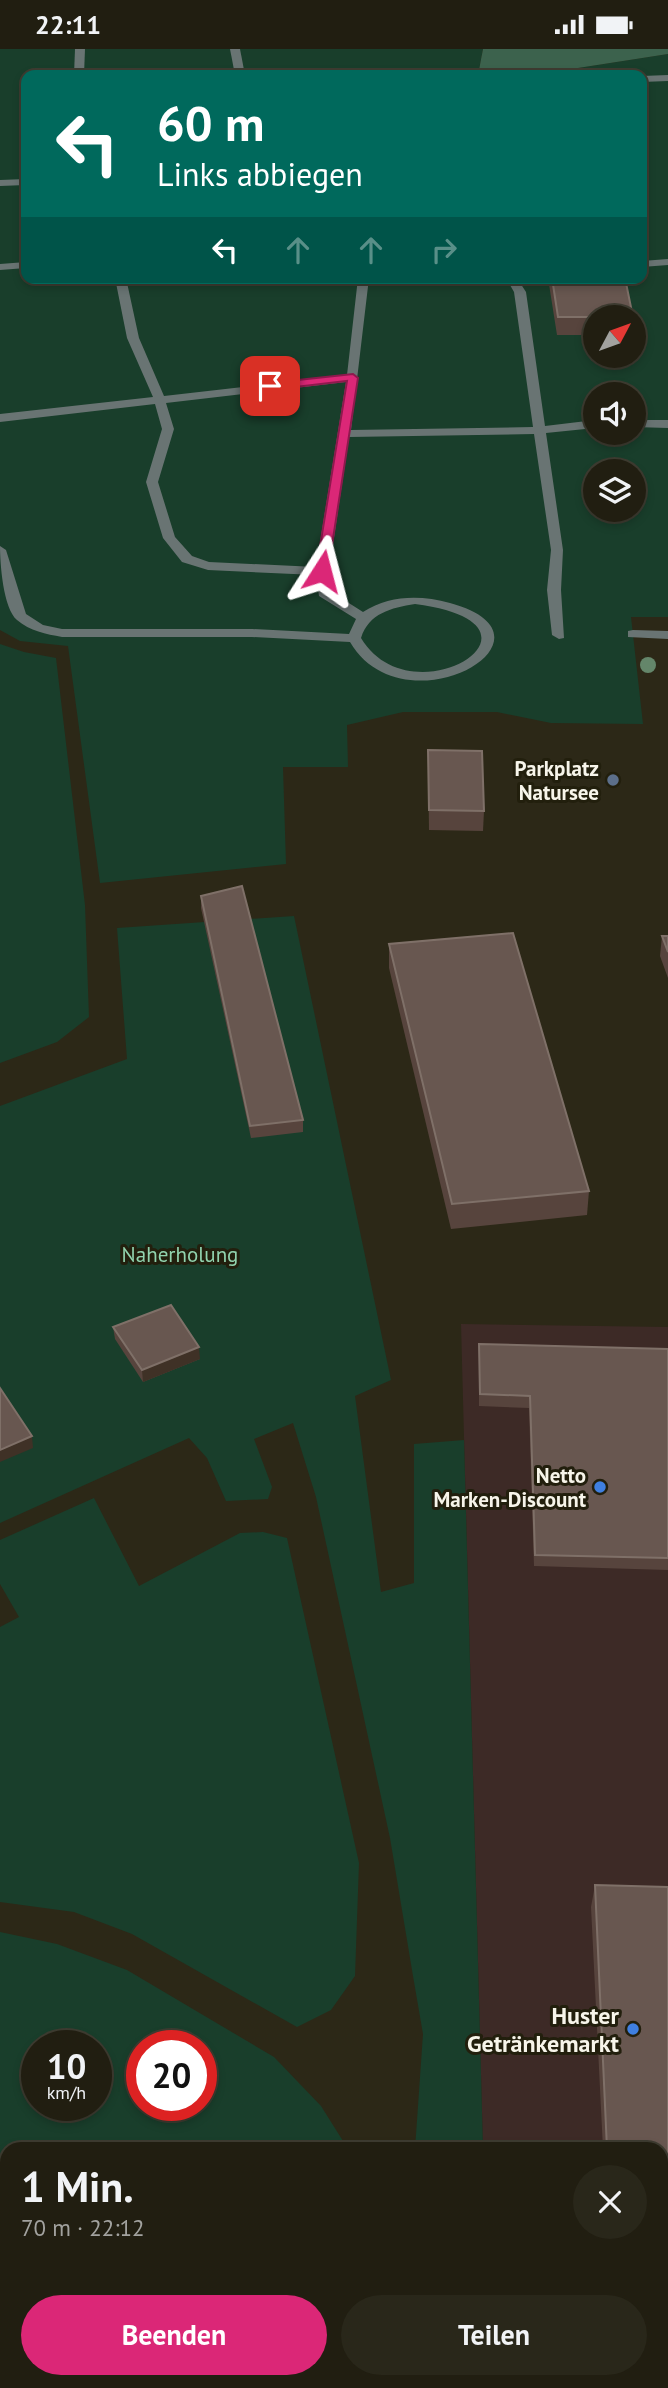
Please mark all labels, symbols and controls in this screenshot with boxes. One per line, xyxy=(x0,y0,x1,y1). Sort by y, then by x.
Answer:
text: 22:11 xyxy=(35,8,101,41)
text: 60 m xyxy=(157,91,264,155)
icon: left xyxy=(42,98,133,189)
text: Links abbiegen xyxy=(157,153,363,195)
icon: left xyxy=(206,231,244,269)
icon: ahead xyxy=(279,231,317,269)
icon: ahead xyxy=(352,231,390,269)
icon: right xyxy=(425,231,463,269)
north arrow xyxy=(583,305,646,367)
map controls xyxy=(583,305,646,522)
pin xyxy=(240,356,300,416)
icon: arrive xyxy=(251,367,289,405)
button: sound xyxy=(583,382,646,445)
button: layers xyxy=(583,459,646,522)
position arrow xyxy=(285,534,359,608)
place label: Parkplatz Natursee xyxy=(515,755,599,806)
marker: Parkplatz Natursee xyxy=(605,772,621,788)
park label: Naherholung xyxy=(122,1241,238,1268)
place label: Netto Marken-Discount xyxy=(433,1462,587,1513)
marker: Netto Marken-Discount xyxy=(592,1479,608,1495)
place label: Huster Getränkemarkt xyxy=(467,2000,620,2059)
marker: Huster Getränkemarkt xyxy=(625,2021,641,2037)
speed limit sign: 20 xyxy=(126,2030,217,2121)
text: 10 xyxy=(47,2043,86,2089)
text: km/h xyxy=(47,2081,86,2104)
text: 1 Min. xyxy=(21,2159,134,2214)
button: close xyxy=(573,2165,647,2239)
text: 70 m · 22:12 xyxy=(21,2213,145,2242)
button: Beenden xyxy=(21,2295,327,2375)
button: Teilen xyxy=(341,2295,647,2375)

